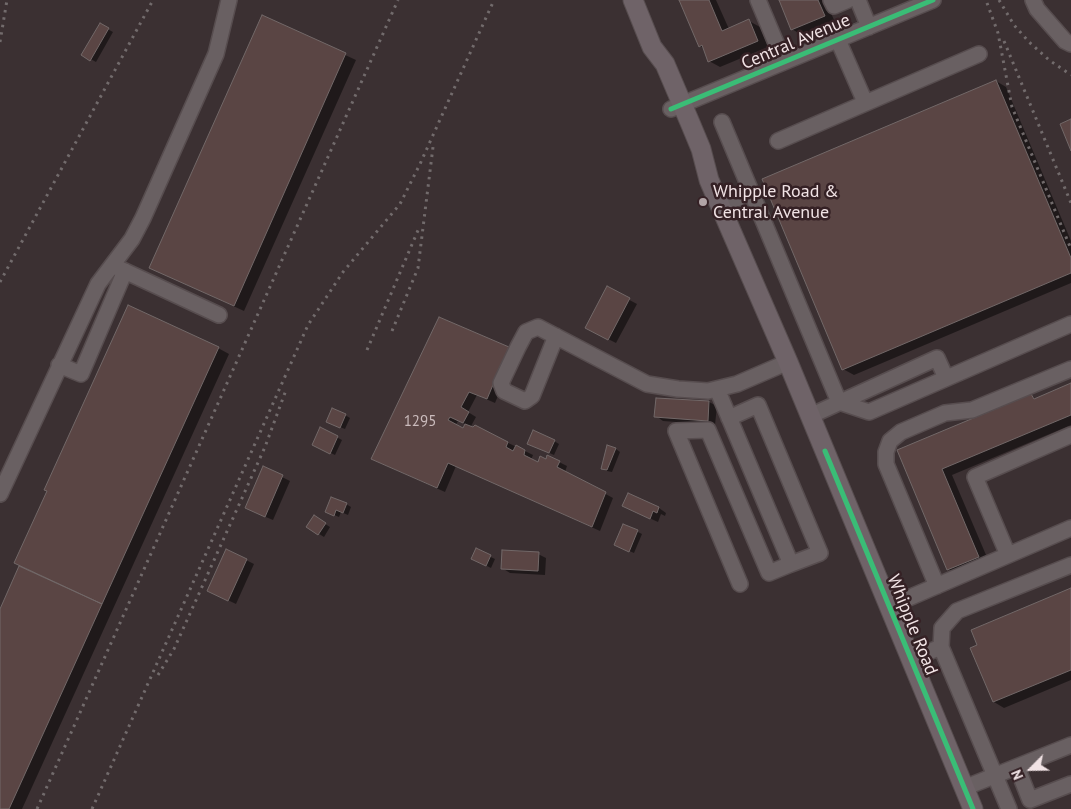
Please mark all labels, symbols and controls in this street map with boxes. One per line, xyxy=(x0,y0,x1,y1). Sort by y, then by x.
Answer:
street label: Central Avenue xyxy=(738,9,854,75)
place label: Whipple Road & Central Avenue xyxy=(713,181,839,223)
marker: Whipple Road & Central Avenue xyxy=(697,196,709,208)
house number: 1295 xyxy=(404,413,436,431)
street label: Whipple Road xyxy=(882,572,942,678)
north arrow xyxy=(1006,744,1056,794)
text: N xyxy=(1007,767,1027,783)

